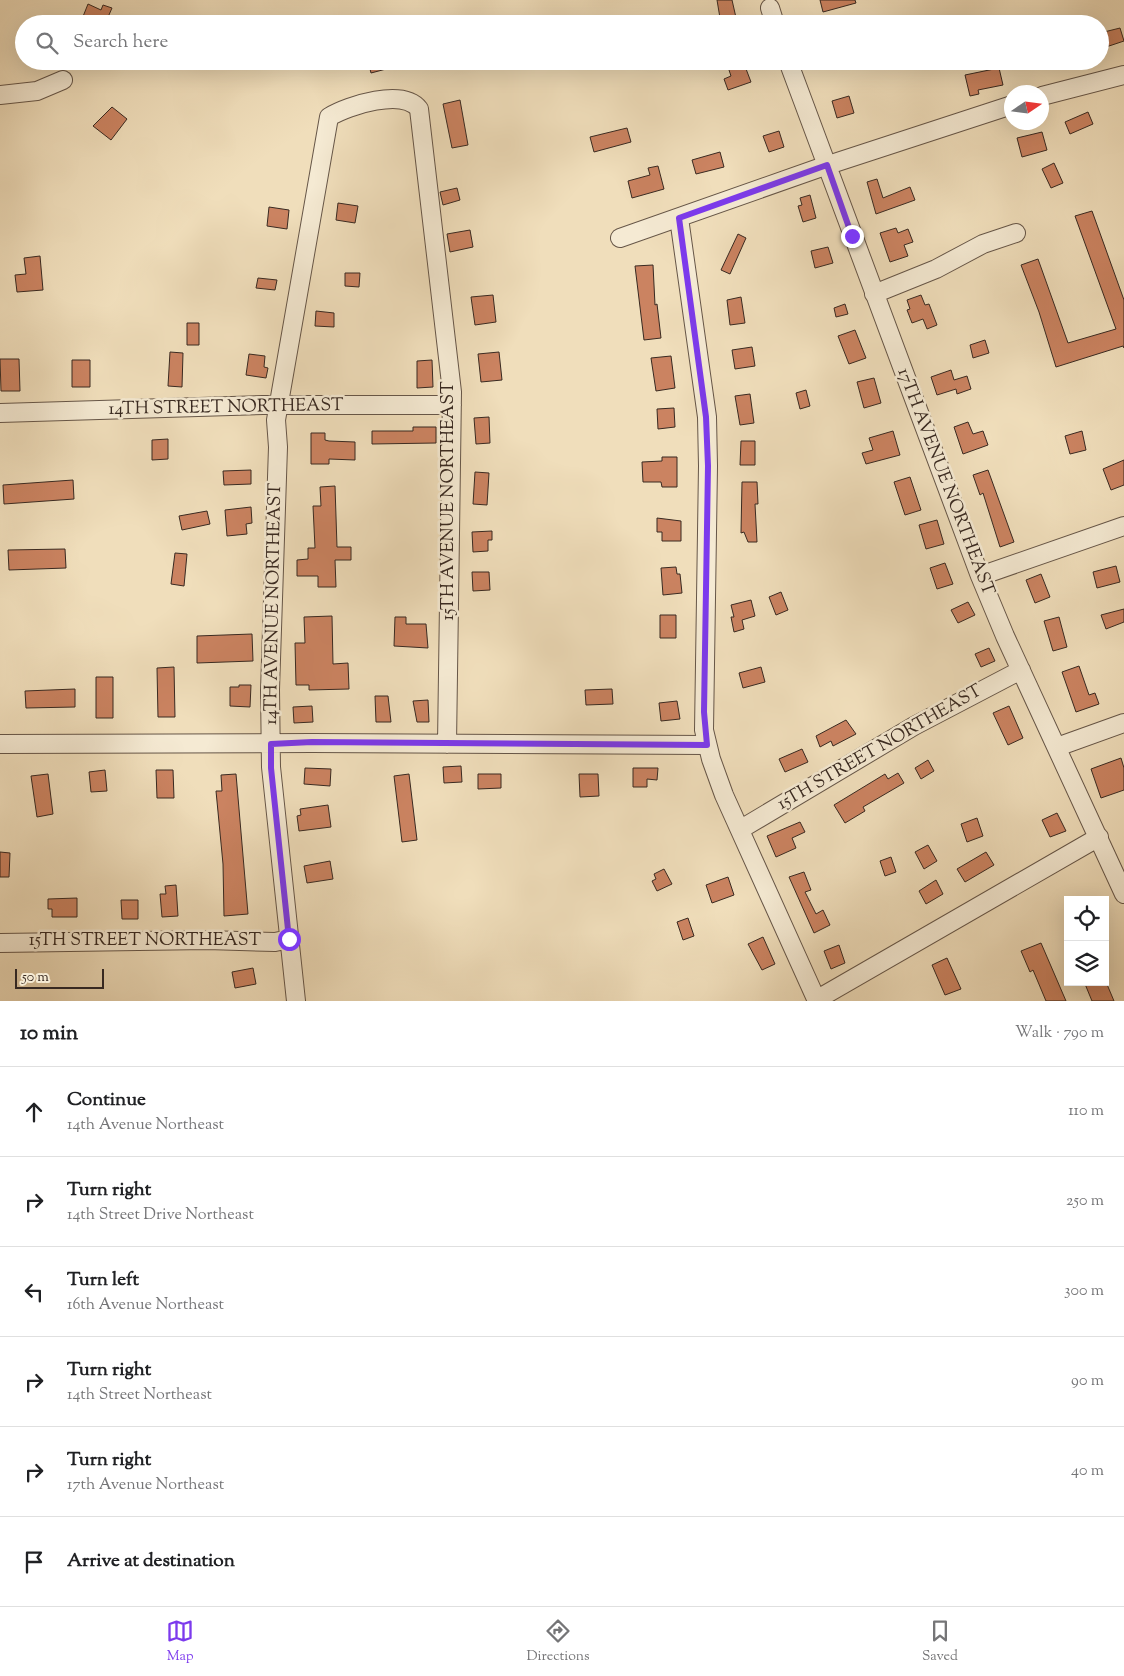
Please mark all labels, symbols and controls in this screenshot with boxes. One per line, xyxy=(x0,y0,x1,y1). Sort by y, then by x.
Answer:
search box xyxy=(15,15,1109,70)
icon: search xyxy=(33,29,61,57)
text: Search here xyxy=(73,29,168,56)
north arrow xyxy=(1004,85,1049,130)
route end xyxy=(841,225,864,248)
street label: 17TH AVENUE NORTHEAST xyxy=(889,364,1001,600)
street label: 15TH AVENUE NORTHEAST xyxy=(436,381,462,621)
street label: 14TH STREET NORTHEAST xyxy=(108,393,344,423)
street label: 14TH AVENUE NORTHEAST xyxy=(259,482,289,725)
street label: 15TH STREET NORTHEAST xyxy=(773,678,987,817)
map controls xyxy=(1064,896,1109,986)
button: locate xyxy=(1064,896,1109,941)
street label: 15TH STREET NORTHEAST xyxy=(29,928,262,954)
route start xyxy=(278,928,301,951)
button: layers xyxy=(1064,941,1109,986)
scale bar xyxy=(15,966,104,989)
text: 50 m xyxy=(22,968,49,988)
text: 10 min xyxy=(20,1019,78,1049)
text: Walk · 790 m xyxy=(1015,1022,1104,1045)
text: Continue xyxy=(67,1087,146,1114)
icon: ahead xyxy=(20,1098,48,1126)
text: 110 m xyxy=(1068,1100,1104,1123)
text: 14th Avenue Northeast xyxy=(67,1114,224,1137)
text: Turn right xyxy=(67,1177,151,1204)
icon: right xyxy=(20,1188,48,1216)
text: 250 m xyxy=(1066,1190,1104,1213)
text: 14th Street Drive Northeast xyxy=(67,1204,254,1227)
text: Turn left xyxy=(67,1267,139,1294)
icon: left xyxy=(20,1278,48,1306)
text: 300 m xyxy=(1064,1280,1104,1303)
text: 16th Avenue Northeast xyxy=(67,1294,224,1317)
text: Turn right xyxy=(67,1357,151,1384)
icon: right xyxy=(20,1368,48,1396)
text: 90 m xyxy=(1071,1370,1104,1393)
text: 14th Street Northeast xyxy=(67,1384,212,1407)
text: Turn right xyxy=(67,1447,151,1474)
icon: right xyxy=(20,1458,48,1486)
text: 40 m xyxy=(1071,1460,1104,1483)
text: 17th Avenue Northeast xyxy=(67,1474,224,1497)
icon: arrive xyxy=(20,1548,48,1576)
text: Arrive at destination xyxy=(67,1548,235,1575)
tab: Map xyxy=(166,1617,194,1667)
tab: Directions xyxy=(526,1617,590,1667)
tab: Saved xyxy=(922,1617,958,1667)

